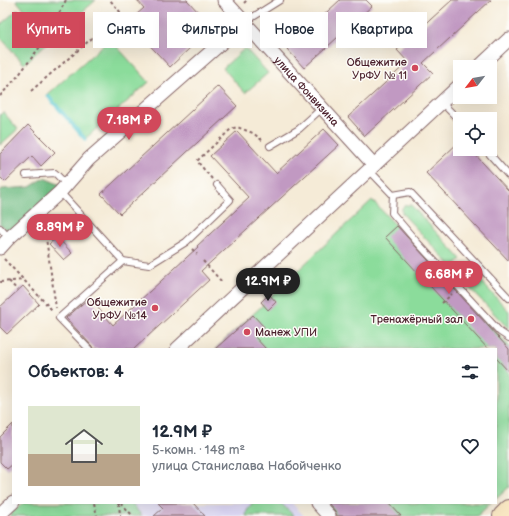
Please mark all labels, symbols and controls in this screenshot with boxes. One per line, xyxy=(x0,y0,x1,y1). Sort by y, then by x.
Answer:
chip: Купить xyxy=(12,12,85,48)
chip: Снять xyxy=(93,12,159,48)
chip: Фильтры xyxy=(167,12,252,48)
chip: Новое xyxy=(260,12,328,48)
chip: Квартира xyxy=(336,12,427,48)
street label: улица Фонвизина xyxy=(271,54,342,129)
place label: Общежитие УрФУ № 11 xyxy=(347,56,407,82)
north arrow xyxy=(453,60,497,104)
map controls xyxy=(453,60,497,156)
marker: Общежитие УрФУ № 11 xyxy=(410,63,420,73)
pin: 7.18M ₽ xyxy=(92,107,166,141)
text: 7.18M ₽ xyxy=(106,112,152,128)
button: locate xyxy=(453,112,497,156)
pin: 8.89M ₽ xyxy=(23,214,97,248)
text: 8.89M ₽ xyxy=(36,219,84,235)
pin: 6.68M ₽ xyxy=(412,261,486,295)
text: 6.68M ₽ xyxy=(425,266,473,282)
pin: 12.9M ₽ xyxy=(231,268,305,302)
text: 12.9M ₽ xyxy=(245,273,291,289)
place label: Общежитие УрФУ №14 xyxy=(87,296,147,322)
marker: Общежитие УрФУ №14 xyxy=(150,303,160,313)
place label: Тренажёрный зал xyxy=(370,313,463,326)
marker: Тренажёрный зал xyxy=(466,314,476,324)
place label: Манеж УПИ xyxy=(255,326,317,339)
marker: Манеж УПИ xyxy=(242,327,252,337)
icon: filters xyxy=(459,361,481,383)
text: Объектов: 4 xyxy=(28,362,124,382)
icon: home xyxy=(60,422,108,470)
text: 12.9M ₽ xyxy=(152,422,212,442)
icon: heart xyxy=(459,435,481,457)
text: 5-комн. · 148 m² xyxy=(152,442,245,458)
text: улица Станислава Набойченко xyxy=(152,458,341,474)

